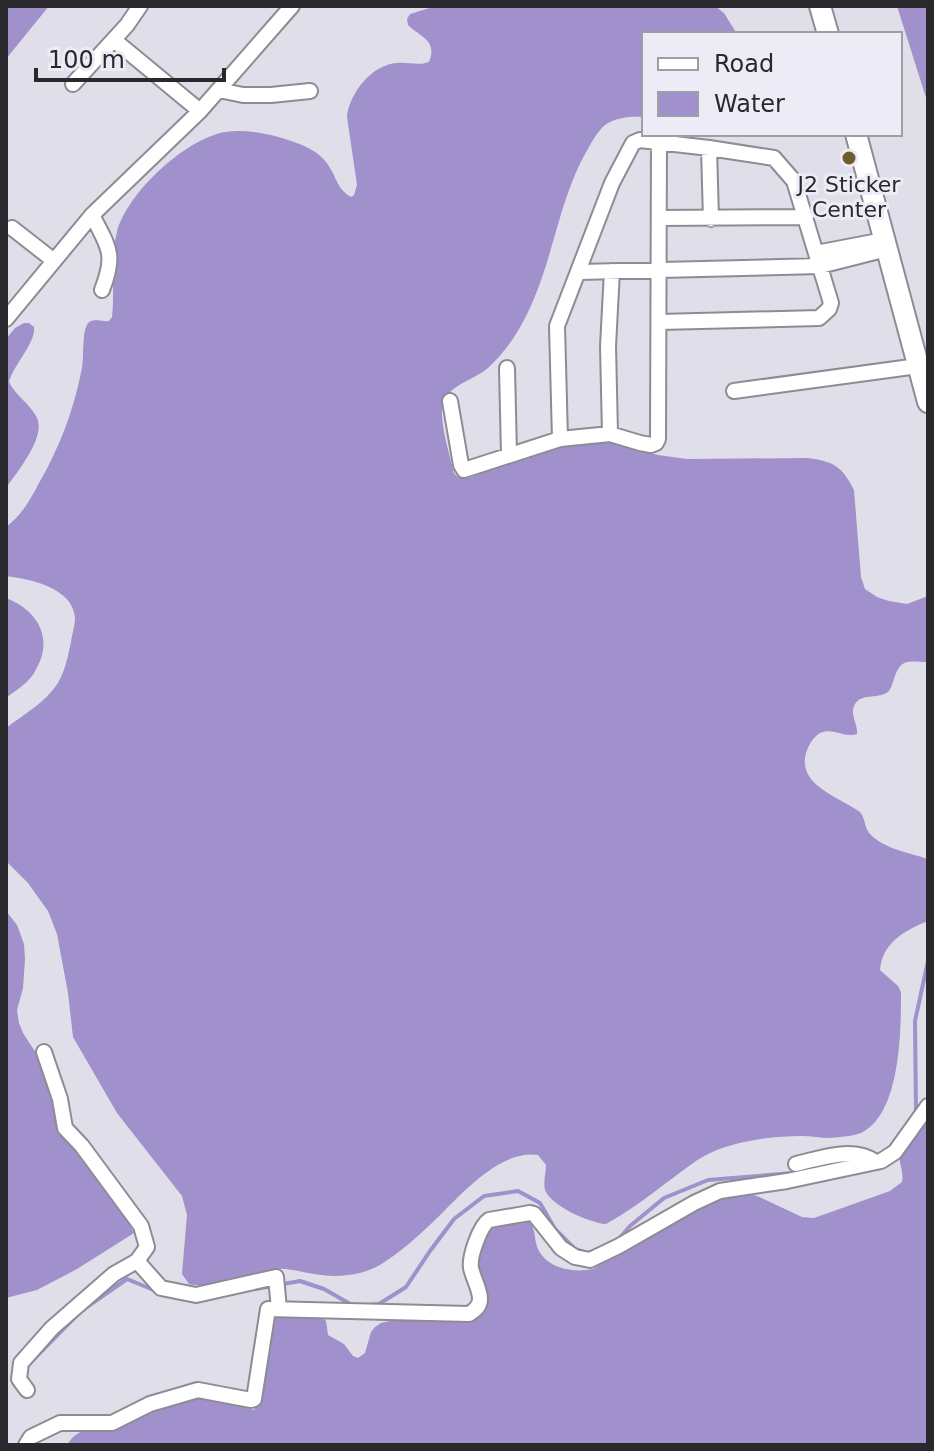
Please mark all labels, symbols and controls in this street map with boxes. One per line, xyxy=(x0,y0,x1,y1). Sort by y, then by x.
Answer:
scale bar xyxy=(36,32,224,82)
legend xyxy=(642,32,902,136)
text: 100 m xyxy=(48,46,125,74)
text: Road xyxy=(714,50,774,78)
text: Water xyxy=(714,90,785,118)
marker: J2 Sticker Center xyxy=(840,149,858,167)
place label: J2 Sticker Center xyxy=(796,172,901,222)

